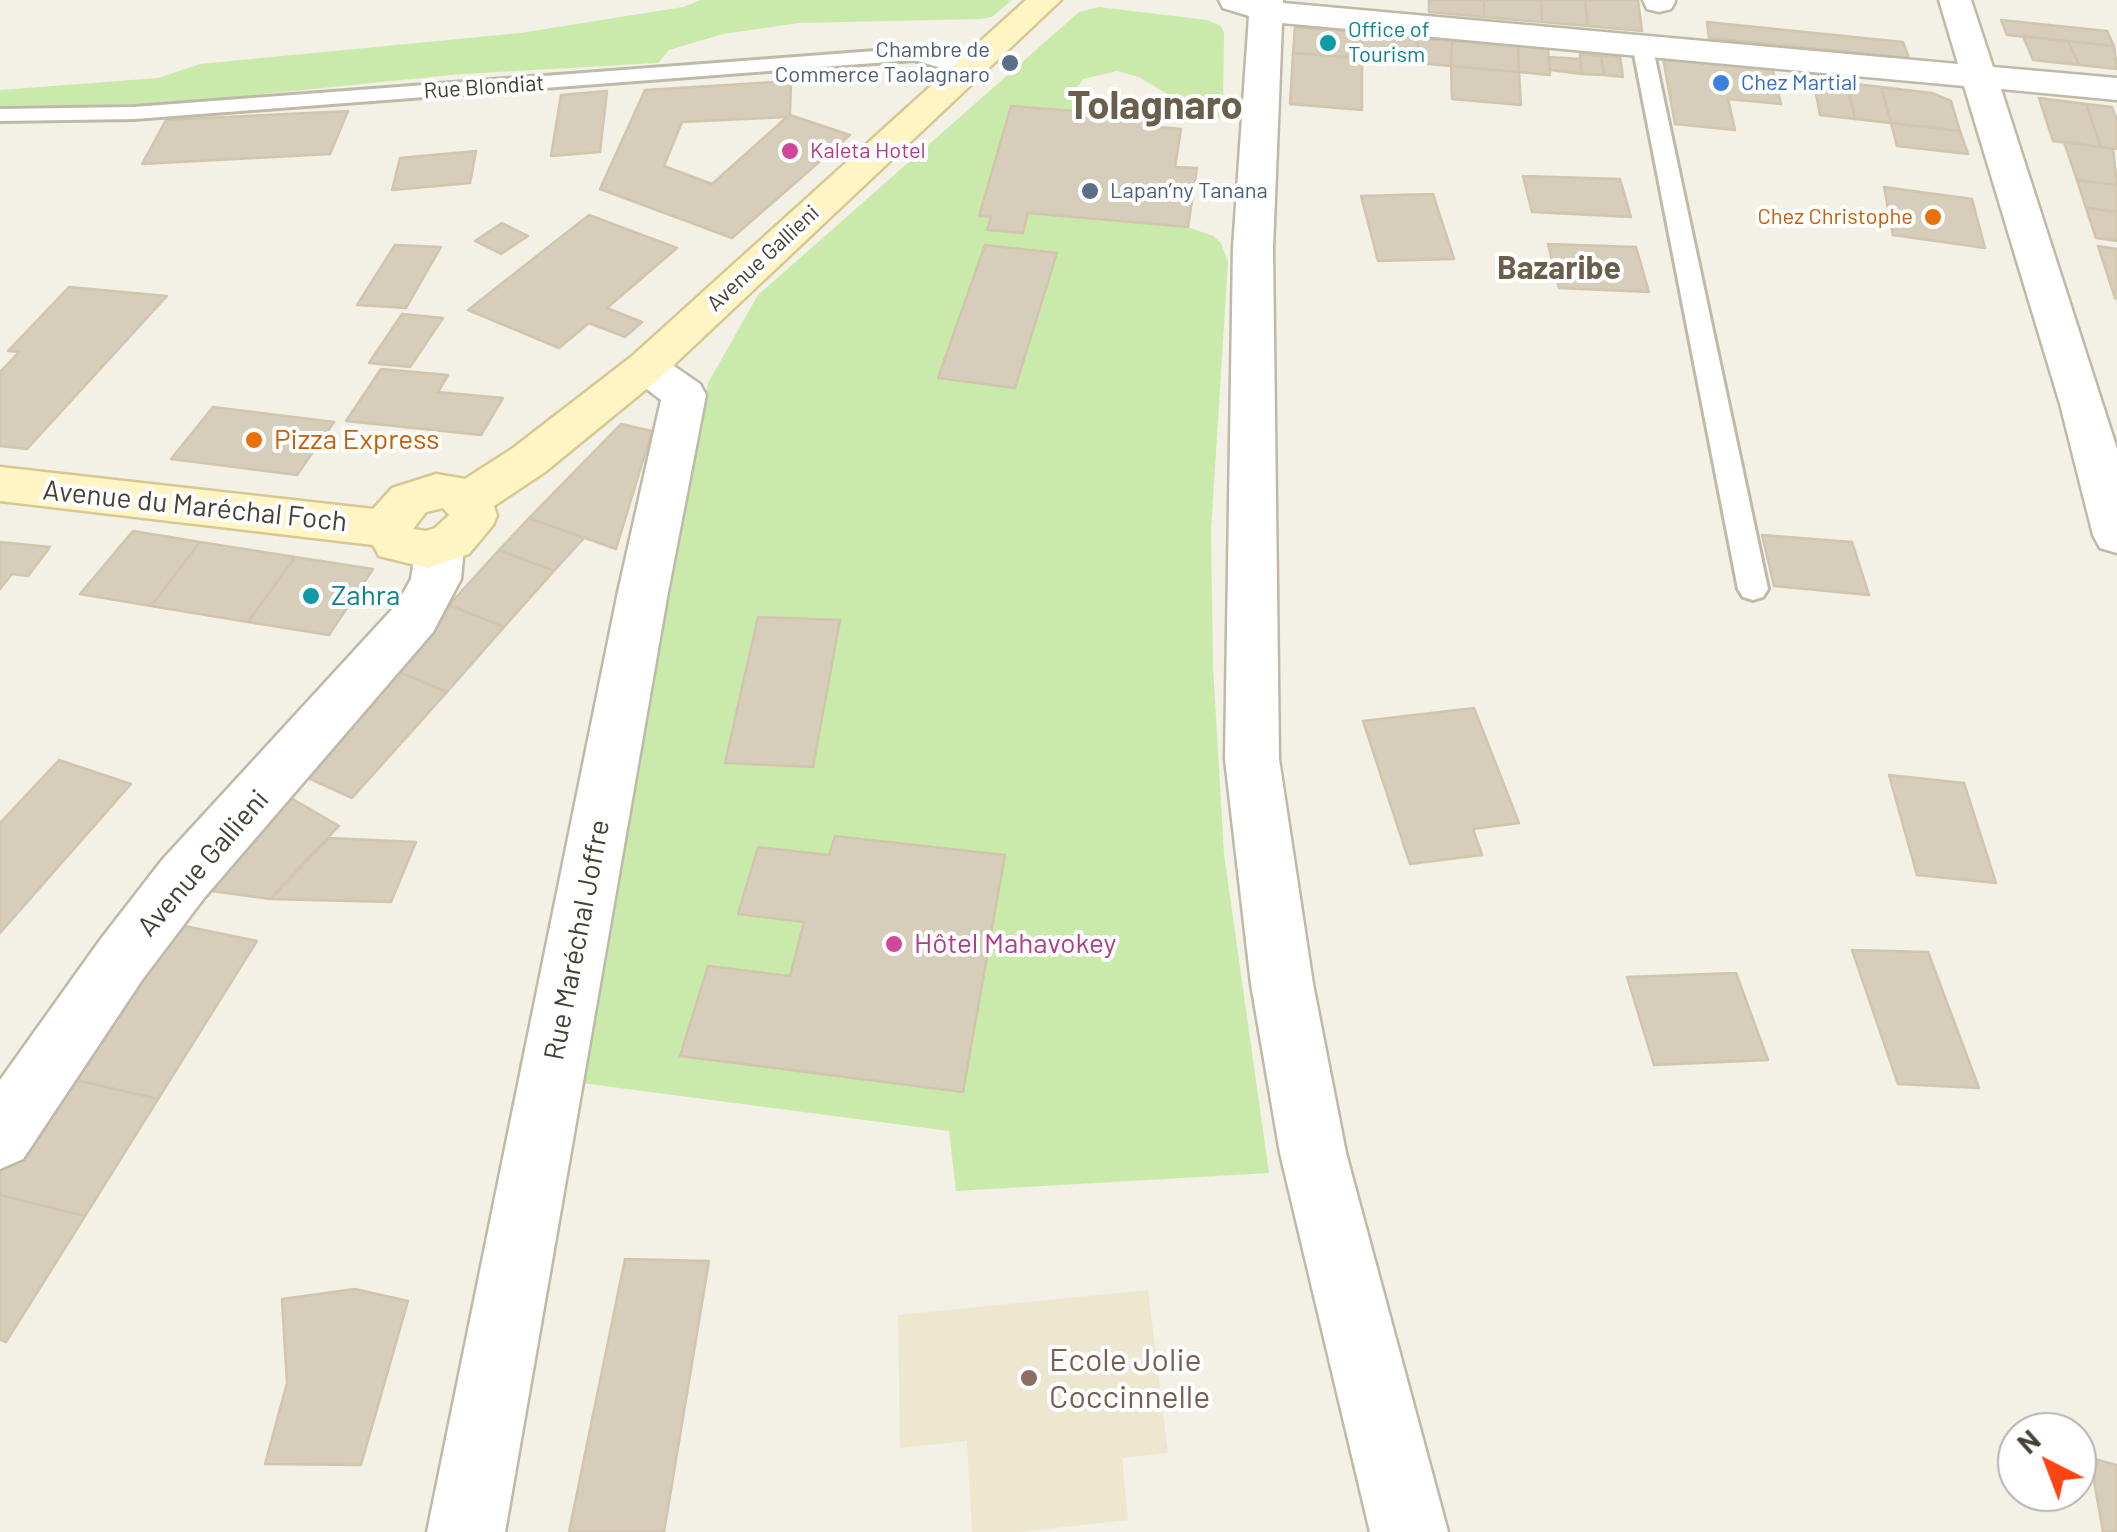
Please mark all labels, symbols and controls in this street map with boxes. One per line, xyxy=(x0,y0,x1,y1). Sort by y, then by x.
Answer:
place label: Office of Tourism xyxy=(1348,17,1430,68)
marker: Office of Tourism xyxy=(1317,32,1339,54)
place label: Chambre de Commerce Taolagnaro xyxy=(775,37,990,88)
marker: Chambre de Commerce Taolagnaro xyxy=(999,52,1021,74)
street label: Rue Blondiat xyxy=(423,70,545,104)
place label: Chez Martial xyxy=(1741,70,1857,96)
marker: Chez Martial xyxy=(1710,72,1732,94)
district label: Tolagnaro xyxy=(1067,82,1243,130)
place label: Kaleta Hotel xyxy=(810,138,926,164)
marker: Kaleta Hotel xyxy=(779,140,801,162)
place label: Lapan’ny Tanana xyxy=(1110,178,1268,204)
marker: Lapan’ny Tanana xyxy=(1079,180,1101,202)
street label: Avenue Gallieni xyxy=(701,199,825,317)
place label: Chez Christophe xyxy=(1757,204,1913,230)
marker: Chez Christophe xyxy=(1922,206,1944,228)
district label: Bazaribe xyxy=(1497,249,1621,287)
place label: Pizza Express xyxy=(274,423,440,457)
marker: Pizza Express xyxy=(243,429,265,451)
street label: Avenue du Maréchal Foch xyxy=(41,473,349,539)
place label: Zahra xyxy=(331,579,400,613)
marker: Zahra xyxy=(300,585,322,607)
street label: Avenue Gallieni xyxy=(130,783,276,943)
street label: Rue Maréchal Joffre xyxy=(537,817,617,1063)
place label: Hôtel Mahavokey xyxy=(914,927,1116,961)
marker: Hôtel Mahavokey xyxy=(883,933,905,955)
place label: Ecole Jolie Coccinnelle xyxy=(1049,1341,1210,1416)
marker: Ecole Jolie Coccinnelle xyxy=(1018,1367,1040,1389)
north arrow xyxy=(1997,1412,2097,1512)
text: N xyxy=(2010,1422,2047,1460)

